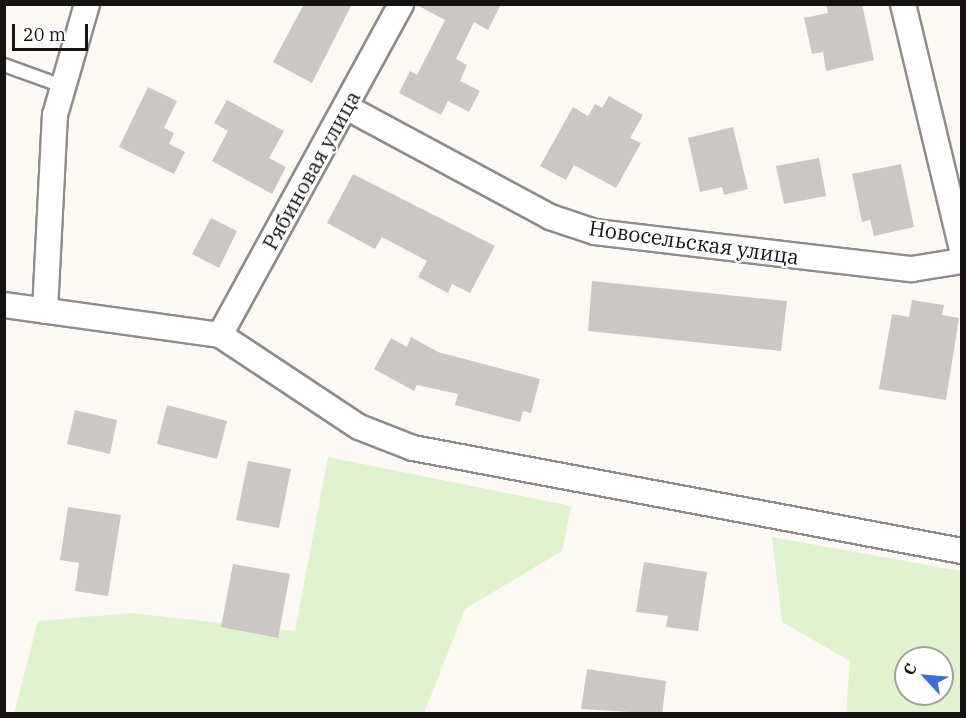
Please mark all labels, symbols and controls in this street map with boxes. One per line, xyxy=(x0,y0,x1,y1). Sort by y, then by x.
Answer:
scale bar xyxy=(15,12,92,50)
text: 20 m xyxy=(23,23,66,46)
street label: Рябиновая улица xyxy=(257,86,365,254)
street label: Новосельская улица xyxy=(587,215,801,269)
north arrow xyxy=(894,646,954,706)
text: С xyxy=(898,660,921,678)

